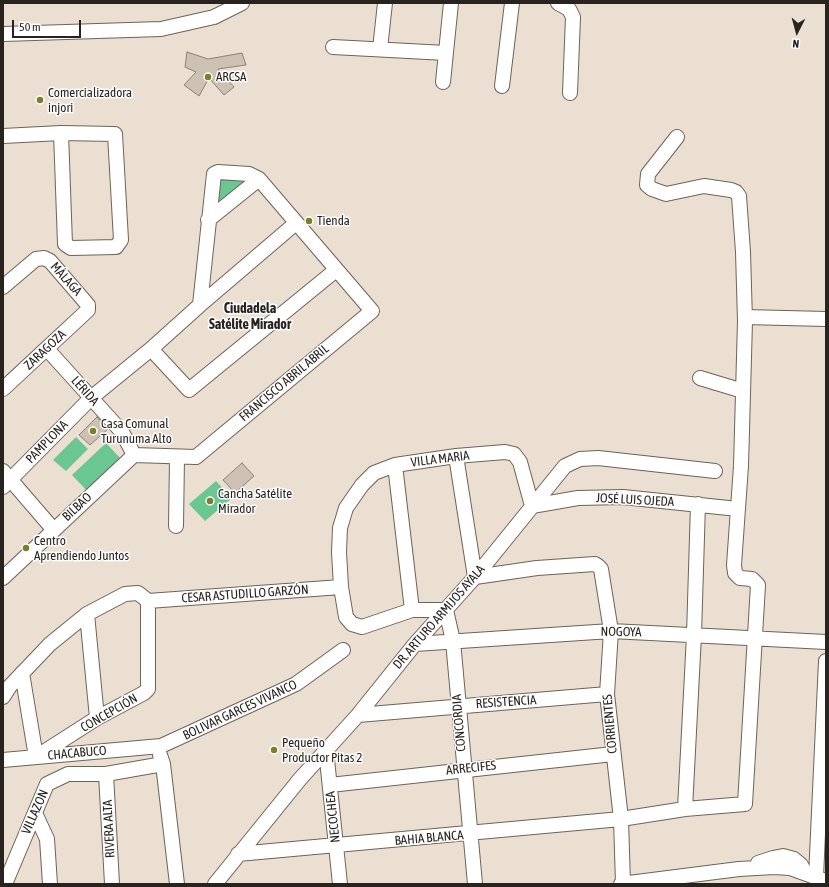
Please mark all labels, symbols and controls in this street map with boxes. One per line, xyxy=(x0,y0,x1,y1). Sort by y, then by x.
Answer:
scale bar xyxy=(14,12,83,38)
north arrow xyxy=(777,12,817,52)
text: 50 m xyxy=(19,20,41,34)
text: N xyxy=(792,38,800,50)
place label: ARCSA xyxy=(216,69,246,85)
marker: ARCSA xyxy=(203,72,213,82)
place label: Comercializadora injori xyxy=(48,85,132,116)
marker: Comercializadora injori xyxy=(35,95,45,105)
place label: Tienda xyxy=(317,213,350,229)
marker: Tienda xyxy=(304,216,314,226)
street label: MÁLAGA xyxy=(47,259,85,299)
district label: Ciudadela Satélite Mirador xyxy=(209,301,291,334)
street label: ZARAGOZA xyxy=(21,327,69,373)
street label: FRANCISCO ABRIL ABRIL xyxy=(236,341,332,425)
street label: LÉRIDA xyxy=(68,373,102,409)
place label: Casa Comunal Turunuma Alto xyxy=(101,416,172,447)
street label: PAMPLONA xyxy=(23,417,71,467)
marker: Casa Comunal Turunuma Alto xyxy=(88,426,98,436)
street label: VILLA MARIA xyxy=(410,448,470,470)
place label: Cancha Satélite Mirador xyxy=(218,486,292,517)
street label: BILBAO xyxy=(59,489,95,525)
street label: JOSÉ LUIS OJEDA xyxy=(595,490,675,510)
marker: Cancha Satélite Mirador xyxy=(205,496,215,506)
place label: Centro Aprendiendo Juntos xyxy=(34,533,129,564)
marker: Centro Aprendiendo Juntos xyxy=(21,543,31,553)
street label: DR. ARTURO ARMIJOS AYALA xyxy=(390,562,488,672)
street label: CESAR ASTUDILLO GARZÓN xyxy=(181,582,309,606)
street label: NOGOYA xyxy=(600,624,642,640)
street label: BOLIVAR GARCES VIVANCO xyxy=(180,677,300,743)
street label: CONCEPCIÓN xyxy=(78,690,140,736)
street label: RESISTENCIA xyxy=(475,692,537,712)
street label: CONCORDIA xyxy=(449,694,469,752)
street label: CORRIENTES xyxy=(600,694,620,754)
place label: Pequeño Productor Pitas 2 xyxy=(282,735,362,766)
street label: CHACABUCO xyxy=(47,743,107,763)
marker: Pequeño Productor Pitas 2 xyxy=(269,745,279,755)
street label: ARRECIFES xyxy=(445,758,497,778)
street label: VILLAZON xyxy=(18,787,52,837)
street label: NECOCHEA xyxy=(323,790,343,844)
street label: RIVERA ALTA xyxy=(100,800,118,858)
street label: BAHIA BLANCA xyxy=(394,827,464,849)

